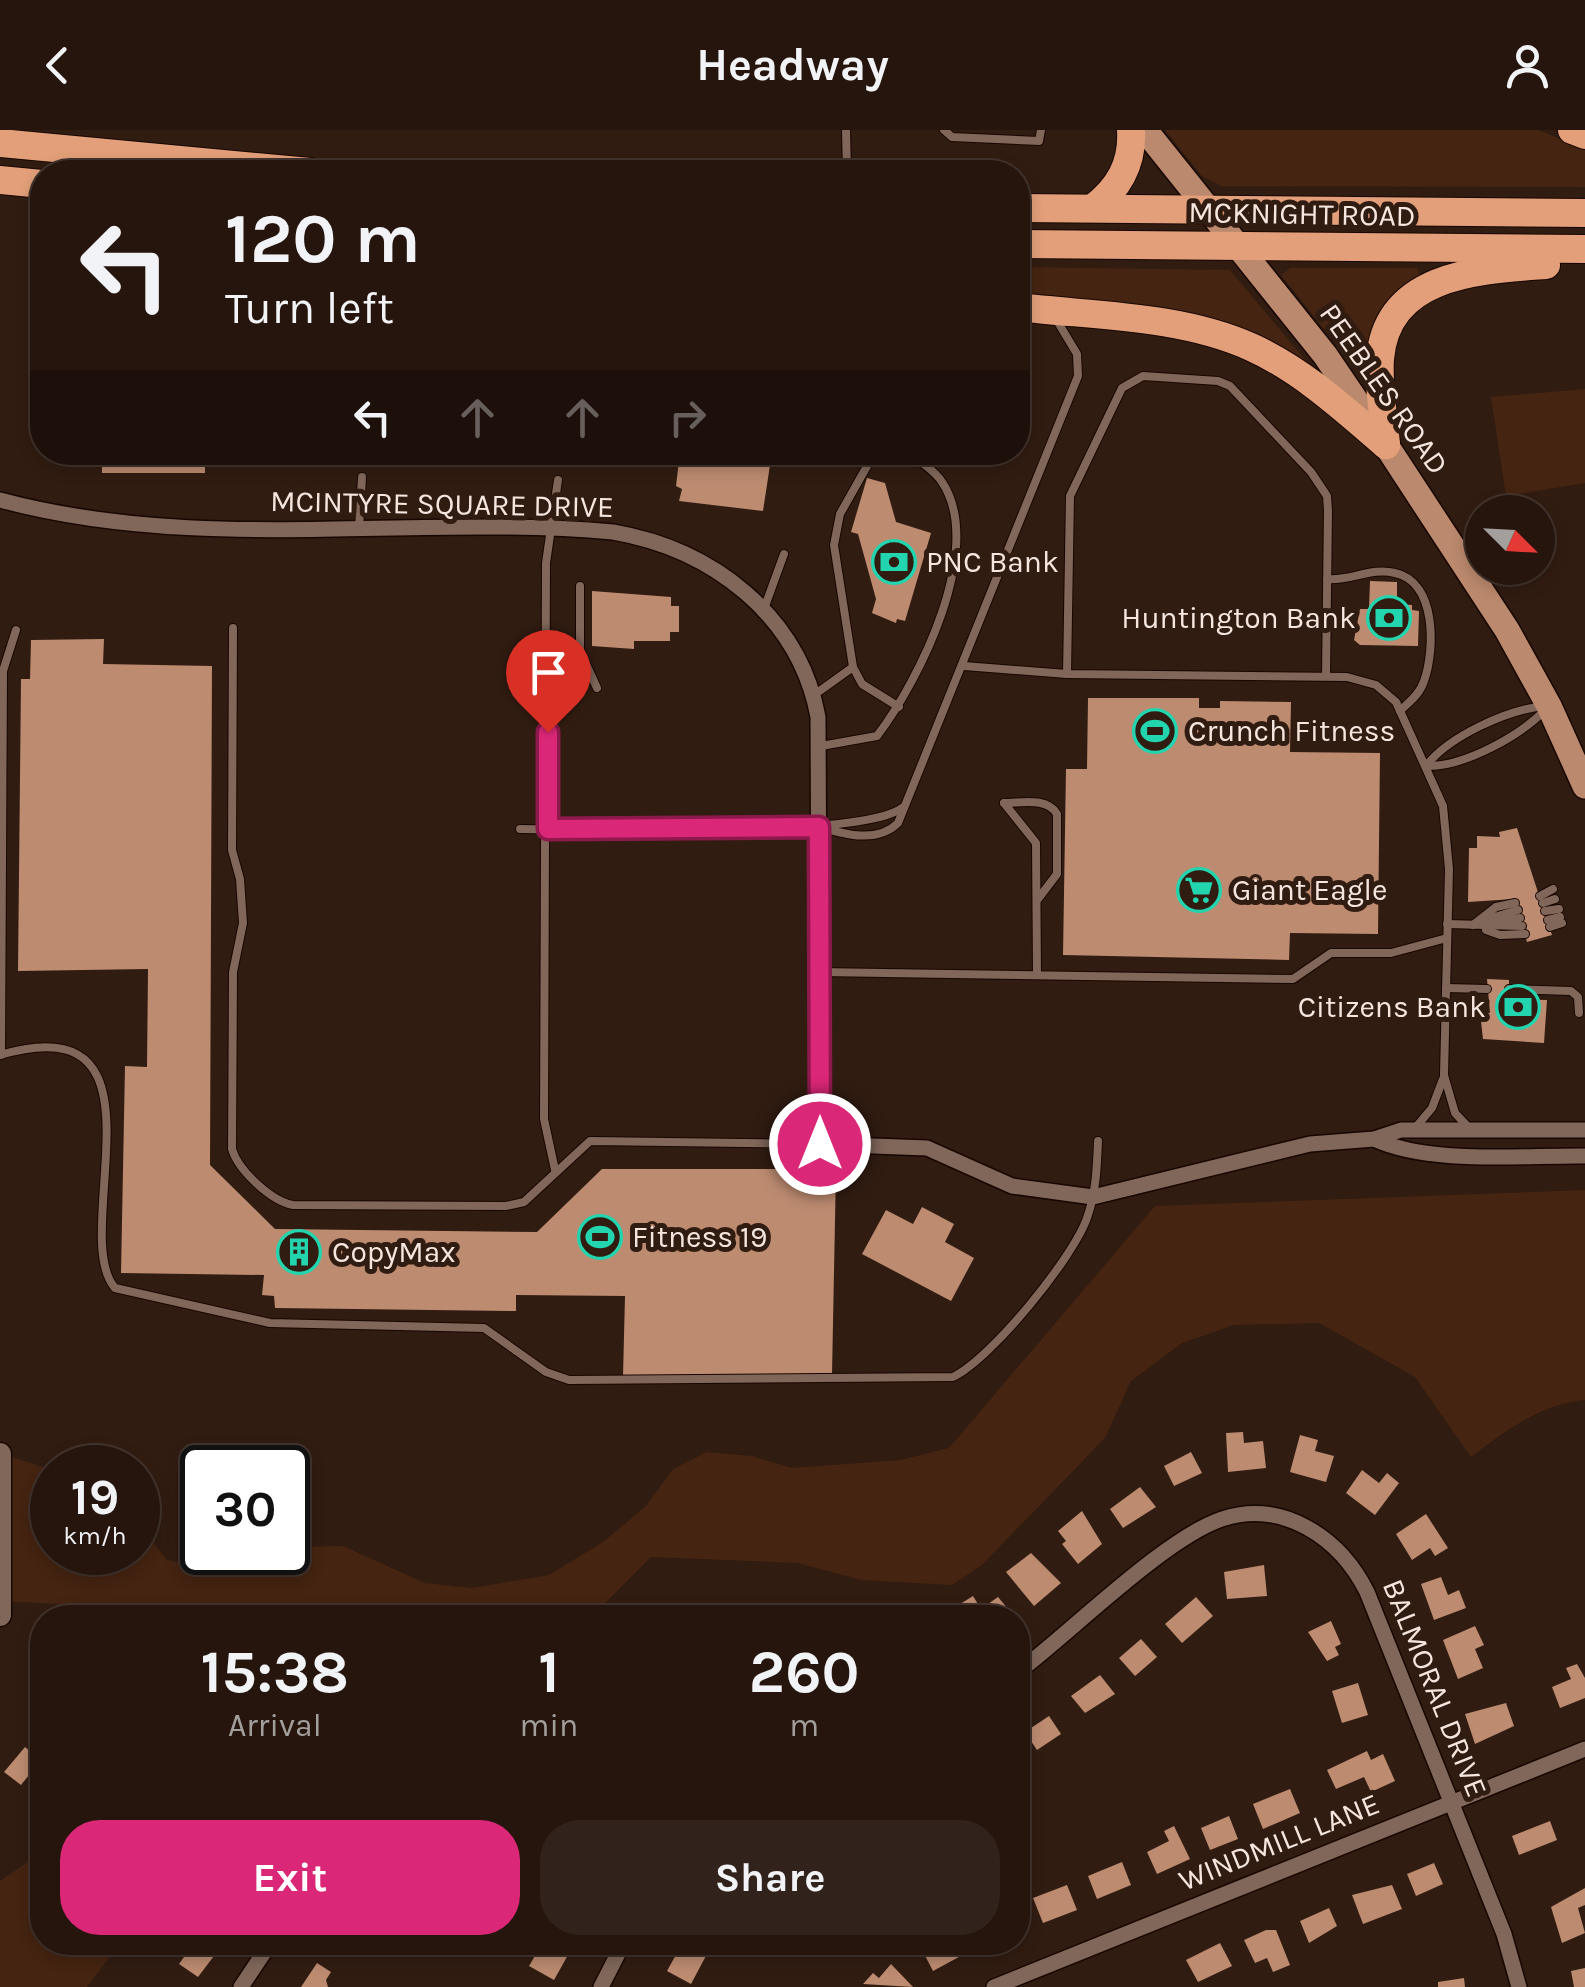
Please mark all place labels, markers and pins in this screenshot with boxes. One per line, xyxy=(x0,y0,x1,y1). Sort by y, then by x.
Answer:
bank icon: PNC Bank xyxy=(871,539,917,585)
place label: PNC Bank xyxy=(926,544,1059,580)
bank icon: Huntington Bank xyxy=(1366,595,1412,641)
place label: Huntington Bank xyxy=(1121,600,1356,636)
pin xyxy=(506,630,591,733)
sports icon: Crunch Fitness xyxy=(1132,708,1178,754)
place label: Crunch Fitness xyxy=(1188,713,1395,749)
supermarket icon: Giant Eagle xyxy=(1176,867,1222,913)
place label: Giant Eagle xyxy=(1232,872,1387,908)
bank icon: Citizens Bank xyxy=(1495,984,1541,1030)
place label: Citizens Bank xyxy=(1298,989,1486,1025)
sports icon: Fitness 19 xyxy=(577,1214,623,1260)
place label: Fitness 19 xyxy=(632,1219,767,1255)
building icon: CopyMax xyxy=(276,1229,322,1275)
place label: CopyMax xyxy=(332,1234,456,1270)

